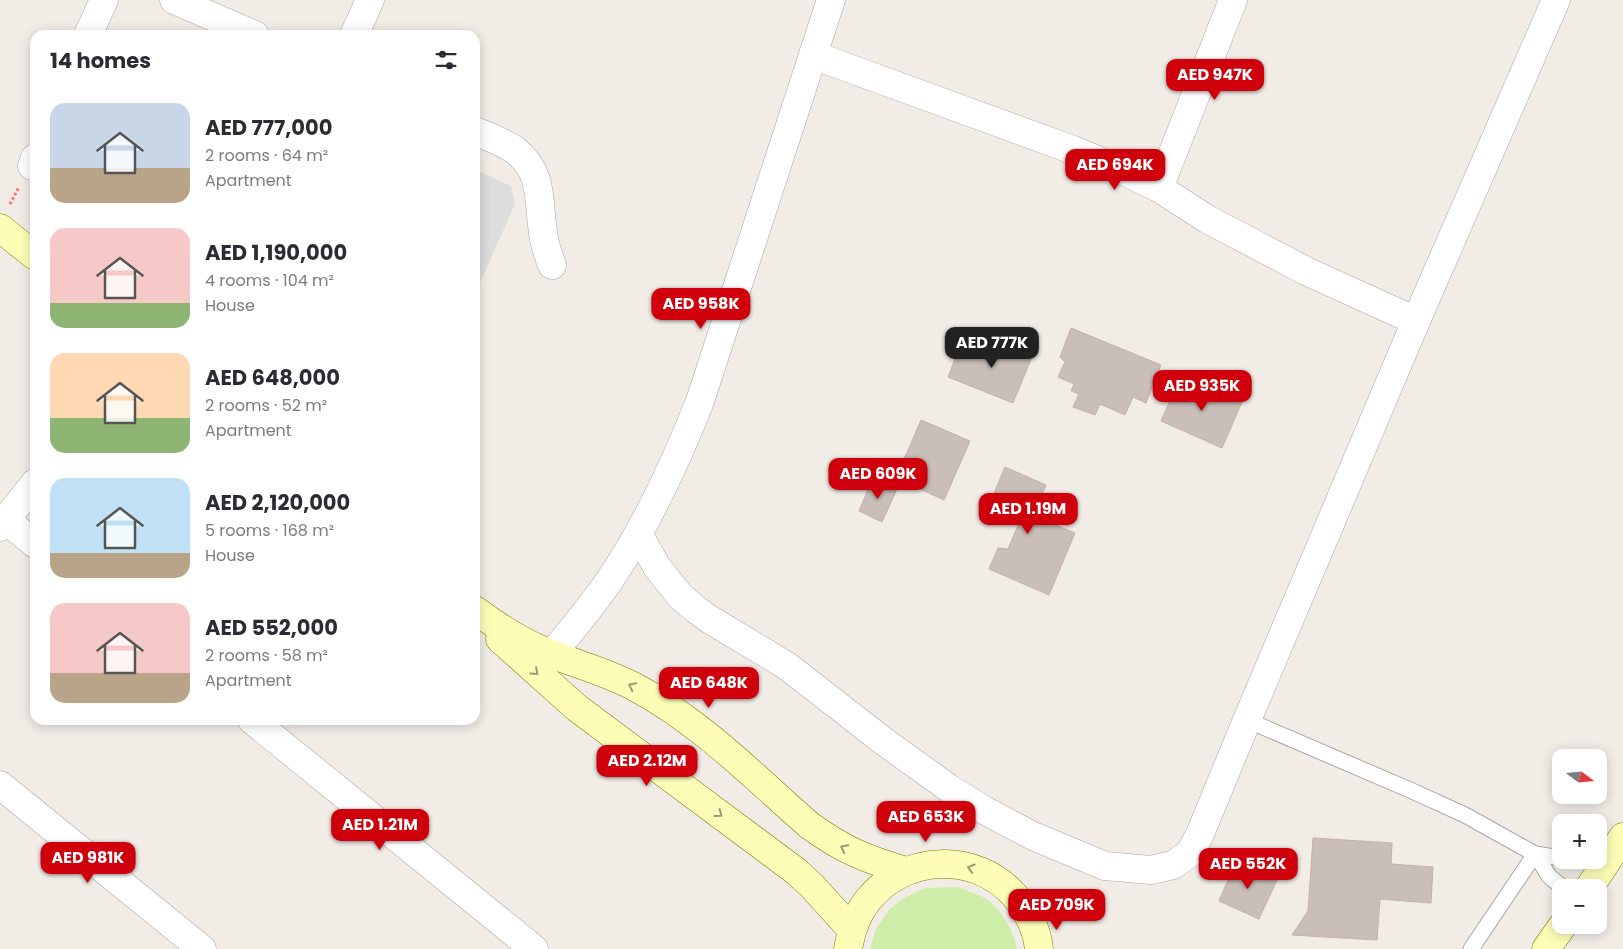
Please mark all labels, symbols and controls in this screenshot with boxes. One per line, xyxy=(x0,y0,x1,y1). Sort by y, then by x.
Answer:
text: 14 homes xyxy=(50,46,151,75)
icon: filters xyxy=(432,46,460,74)
pin: AED 947K xyxy=(1163,58,1267,101)
text: AED 947K xyxy=(1177,63,1253,86)
text: AED 777,000 xyxy=(205,113,332,142)
icon: home xyxy=(90,123,150,183)
text: 2 rooms · 64 m² xyxy=(205,144,328,167)
pin: AED 694K xyxy=(1063,148,1167,191)
text: AED 694K xyxy=(1076,153,1154,176)
text: Apartment xyxy=(205,169,292,192)
text: AED 1,190,000 xyxy=(205,238,347,267)
icon: home xyxy=(90,248,150,308)
text: 4 rooms · 104 m² xyxy=(205,269,334,292)
pin: AED 958K xyxy=(649,288,753,330)
text: AED 958K xyxy=(662,292,740,315)
text: House xyxy=(205,294,255,317)
pin: AED 777K xyxy=(940,326,1044,369)
text: AED 777K xyxy=(956,331,1028,354)
text: AED 648,000 xyxy=(205,363,340,392)
pin: AED 935K xyxy=(1150,370,1254,412)
icon: home xyxy=(90,373,150,433)
text: AED 935K xyxy=(1164,374,1240,397)
text: 2 rooms · 52 m² xyxy=(205,394,327,417)
text: Apartment xyxy=(205,419,292,442)
pin: AED 609K xyxy=(826,458,930,500)
text: AED 609K xyxy=(839,462,917,485)
text: AED 2,120,000 xyxy=(205,488,350,517)
pin: AED 1.19M xyxy=(971,492,1085,535)
text: AED 1.19M xyxy=(990,497,1066,520)
icon: home xyxy=(90,498,150,558)
text: 5 rooms · 168 m² xyxy=(205,519,334,542)
text: House xyxy=(205,544,255,567)
text: AED 552,000 xyxy=(205,613,338,642)
icon: home xyxy=(90,623,150,683)
text: 2 rooms · 58 m² xyxy=(205,644,328,667)
one-way arrow xyxy=(529,666,538,675)
pin: AED 648K xyxy=(657,666,761,709)
text: Apartment xyxy=(205,669,292,692)
text: AED 648K xyxy=(670,671,748,694)
one-way arrow xyxy=(628,682,637,692)
pin: AED 2.12M xyxy=(590,744,704,787)
text: AED 2.12M xyxy=(608,749,686,772)
north arrow xyxy=(1552,749,1608,804)
map controls xyxy=(1552,749,1607,934)
pin: AED 653K xyxy=(874,800,978,843)
text: AED 653K xyxy=(888,805,964,828)
pin: AED 1.21M xyxy=(323,808,437,851)
one-way arrow xyxy=(713,808,722,816)
text: AED 1.21M xyxy=(342,813,418,836)
button: + xyxy=(1552,814,1607,869)
pin: AED 981K xyxy=(36,842,140,884)
one-way arrow xyxy=(840,844,849,854)
text: AED 981K xyxy=(52,846,124,869)
pin: AED 552K xyxy=(1196,848,1300,890)
text: AED 552K xyxy=(1210,852,1286,875)
one-way arrow xyxy=(968,863,976,873)
button: − xyxy=(1552,879,1607,934)
pin: AED 709K xyxy=(1005,888,1109,931)
text: AED 709K xyxy=(1019,893,1095,916)

